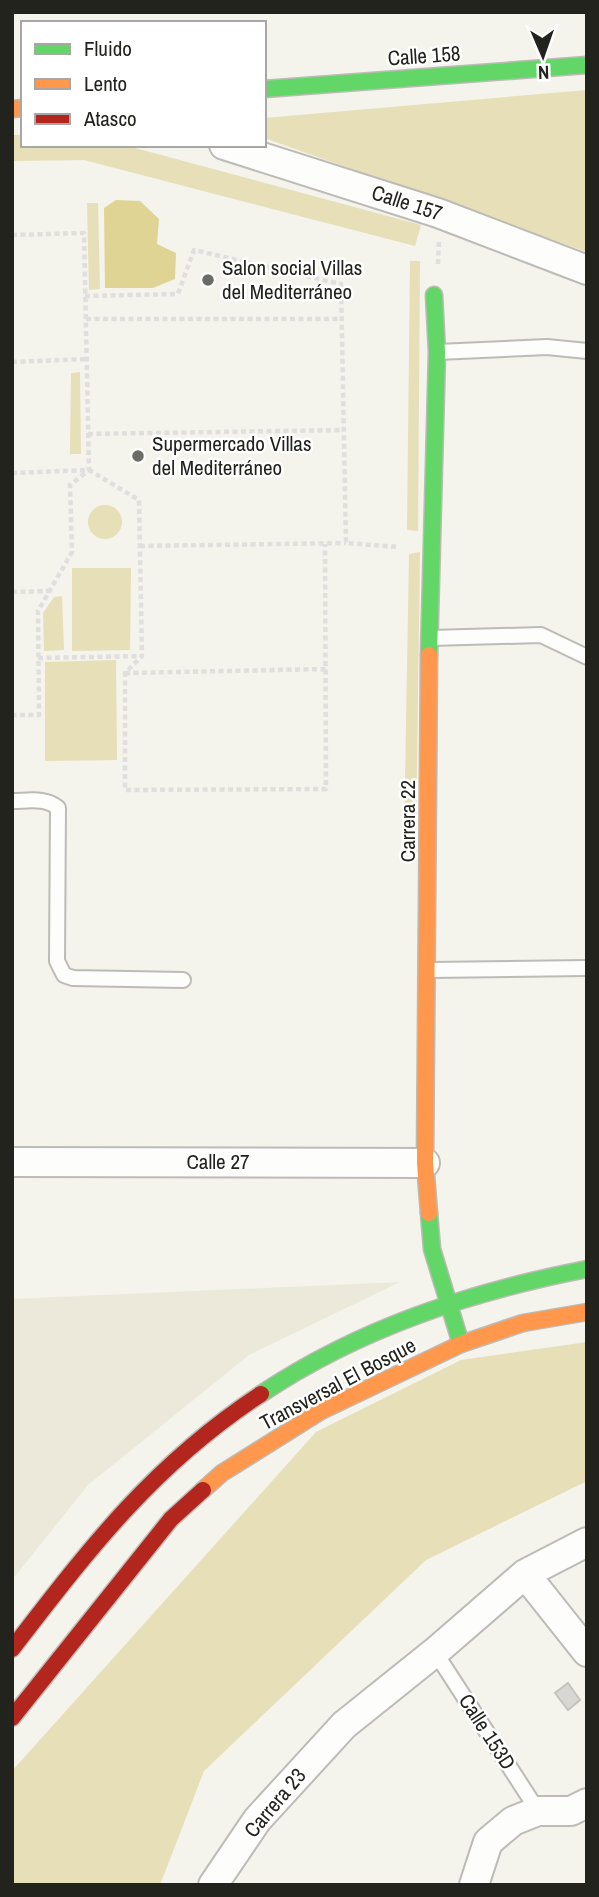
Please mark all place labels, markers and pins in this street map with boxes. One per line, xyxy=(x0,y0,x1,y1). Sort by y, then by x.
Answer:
place label: Salon social Villas del Mediterráneo xyxy=(222,253,362,306)
marker: Salon social Villas del Mediterráneo xyxy=(200,272,216,288)
place label: Supermercado Villas del Mediterráneo xyxy=(152,429,312,482)
marker: Supermercado Villas del Mediterráneo xyxy=(130,448,146,464)

